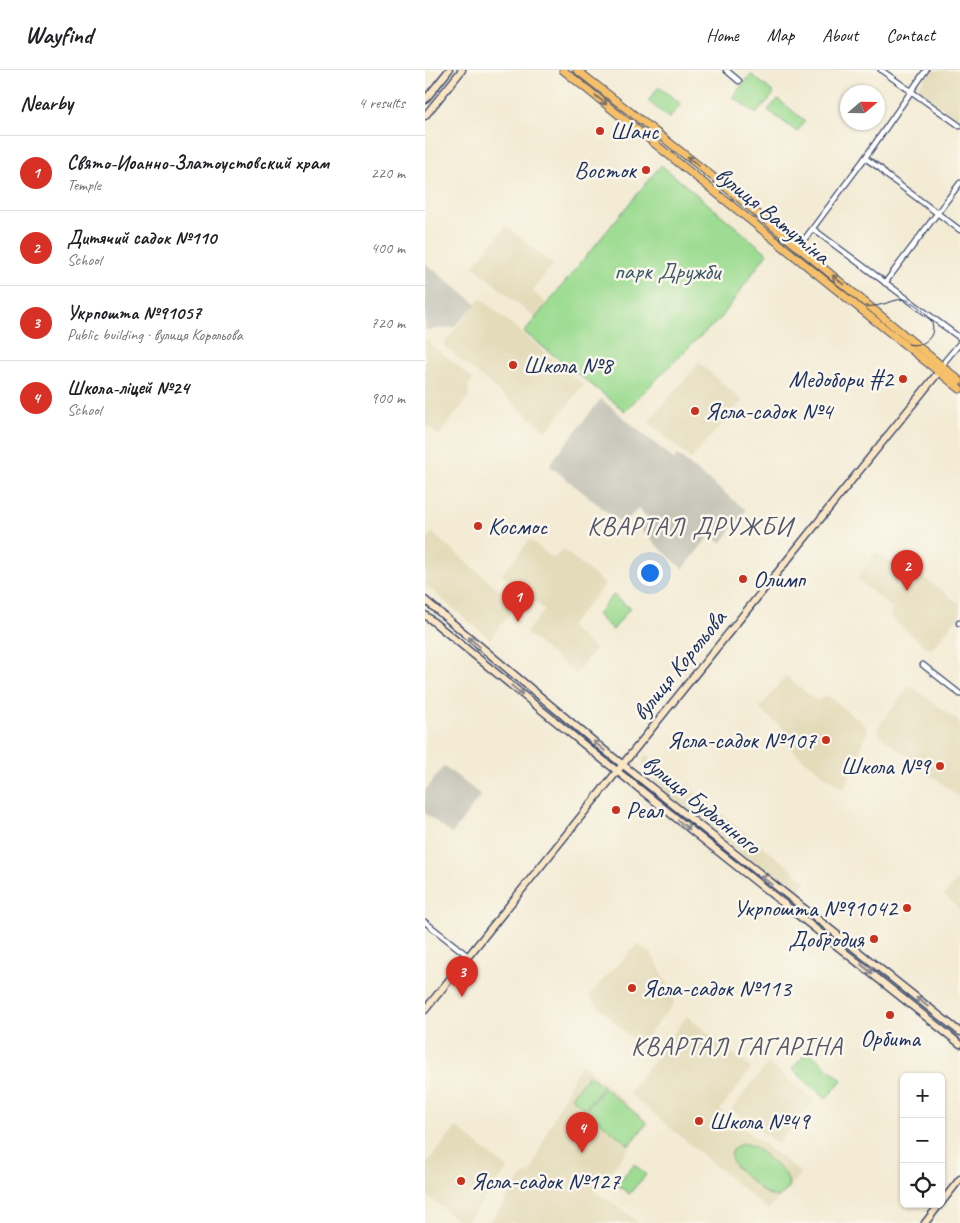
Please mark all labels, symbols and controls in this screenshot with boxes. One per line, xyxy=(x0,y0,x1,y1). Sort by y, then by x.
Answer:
text: Wayfind xyxy=(25,20,92,50)
text: Home xyxy=(706,24,739,46)
text: Map xyxy=(767,24,794,46)
text: About xyxy=(822,24,858,46)
text: Contact xyxy=(886,24,935,46)
north arrow xyxy=(840,85,885,130)
text: Nearby xyxy=(20,90,73,116)
text: 4 results xyxy=(358,93,405,113)
one-way arrow xyxy=(594,95,607,106)
place label: Шанс xyxy=(610,116,660,146)
marker: Шанс xyxy=(594,125,606,137)
text: Свято-Иоанно-Златоустовский храм xyxy=(67,151,329,175)
place label: Восток xyxy=(574,155,638,185)
one-way arrow xyxy=(687,156,700,167)
street label: вулиця Ватутіна xyxy=(709,159,838,271)
text: 1 xyxy=(32,163,40,183)
text: 220 m xyxy=(371,163,405,183)
marker: Восток xyxy=(640,164,652,176)
text: Temple xyxy=(67,175,101,195)
text: Дитячий садок №110 xyxy=(67,226,216,250)
text: 2 xyxy=(32,238,40,258)
text: 400 m xyxy=(371,238,405,258)
text: School xyxy=(67,250,101,270)
park label: парк Дружби xyxy=(614,256,722,286)
one-way arrow xyxy=(832,275,845,286)
text: Укрпошта №91057 xyxy=(67,301,201,325)
text: 3 xyxy=(32,313,40,333)
text: 720 m xyxy=(371,313,405,333)
text: Public building · вулиця Корольова xyxy=(67,325,243,345)
place label: Школа №8 xyxy=(523,350,615,380)
marker: Школа №8 xyxy=(507,359,519,371)
place label: Медобори #2 xyxy=(789,364,895,394)
marker: Медобори #2 xyxy=(897,373,909,385)
text: Школа-ліцей №24 xyxy=(67,376,189,400)
text: 4 xyxy=(32,388,40,408)
text: 900 m xyxy=(371,388,405,408)
place label: Ясла-садок №4 xyxy=(705,396,835,426)
text: School xyxy=(67,400,101,420)
marker: Ясла-садок №4 xyxy=(689,405,701,417)
district label: КВАРТАЛ ДРУЖБИ xyxy=(587,510,796,543)
place label: Космос xyxy=(488,511,548,541)
marker: Космос xyxy=(472,520,484,532)
pin: 2 xyxy=(891,550,923,591)
your location xyxy=(637,560,663,586)
place label: Олимп xyxy=(753,564,806,594)
marker: Олимп xyxy=(737,573,749,585)
pin: 1 xyxy=(502,581,534,622)
street label: вулиця Корольова xyxy=(625,602,734,726)
one-way arrow xyxy=(468,636,481,647)
one-way arrow xyxy=(510,685,523,696)
place label: Ясла-садок №107 xyxy=(667,725,817,755)
marker: Ясла-садок №107 xyxy=(820,734,832,746)
one-way arrow xyxy=(592,740,605,751)
street label: вулиця Будьонного xyxy=(637,747,768,862)
place label: Школа №9 xyxy=(841,751,932,781)
marker: Школа №9 xyxy=(934,760,946,772)
place label: Реал xyxy=(626,795,664,825)
marker: Реал xyxy=(610,804,622,816)
one-way arrow xyxy=(678,820,691,831)
one-way arrow xyxy=(760,875,773,886)
place label: Укрпошта №91042 xyxy=(733,893,899,923)
marker: Укрпошта №91042 xyxy=(901,902,913,914)
place label: Добродия xyxy=(788,924,865,954)
marker: Добродия xyxy=(868,933,880,945)
pin: 3 xyxy=(446,956,478,997)
one-way arrow xyxy=(860,964,873,975)
place label: Ясла-садок №113 xyxy=(642,973,793,1003)
marker: Ясла-садок №113 xyxy=(626,982,638,994)
one-way arrow xyxy=(915,997,928,1008)
marker: Орбита xyxy=(884,1009,896,1021)
place label: Орбита xyxy=(860,1023,921,1053)
district label: КВАРТАЛ ГАГАРІНА xyxy=(631,1030,844,1063)
map controls xyxy=(900,1073,945,1208)
button: + xyxy=(900,1073,945,1118)
place label: Школа №49 xyxy=(709,1106,811,1136)
pin: 4 xyxy=(566,1112,598,1153)
marker: Школа №49 xyxy=(693,1115,705,1127)
button: − xyxy=(900,1118,945,1163)
button: locate xyxy=(900,1163,945,1208)
place label: Ясла-садок №127 xyxy=(471,1166,621,1196)
marker: Ясла-садок №127 xyxy=(455,1175,467,1187)

